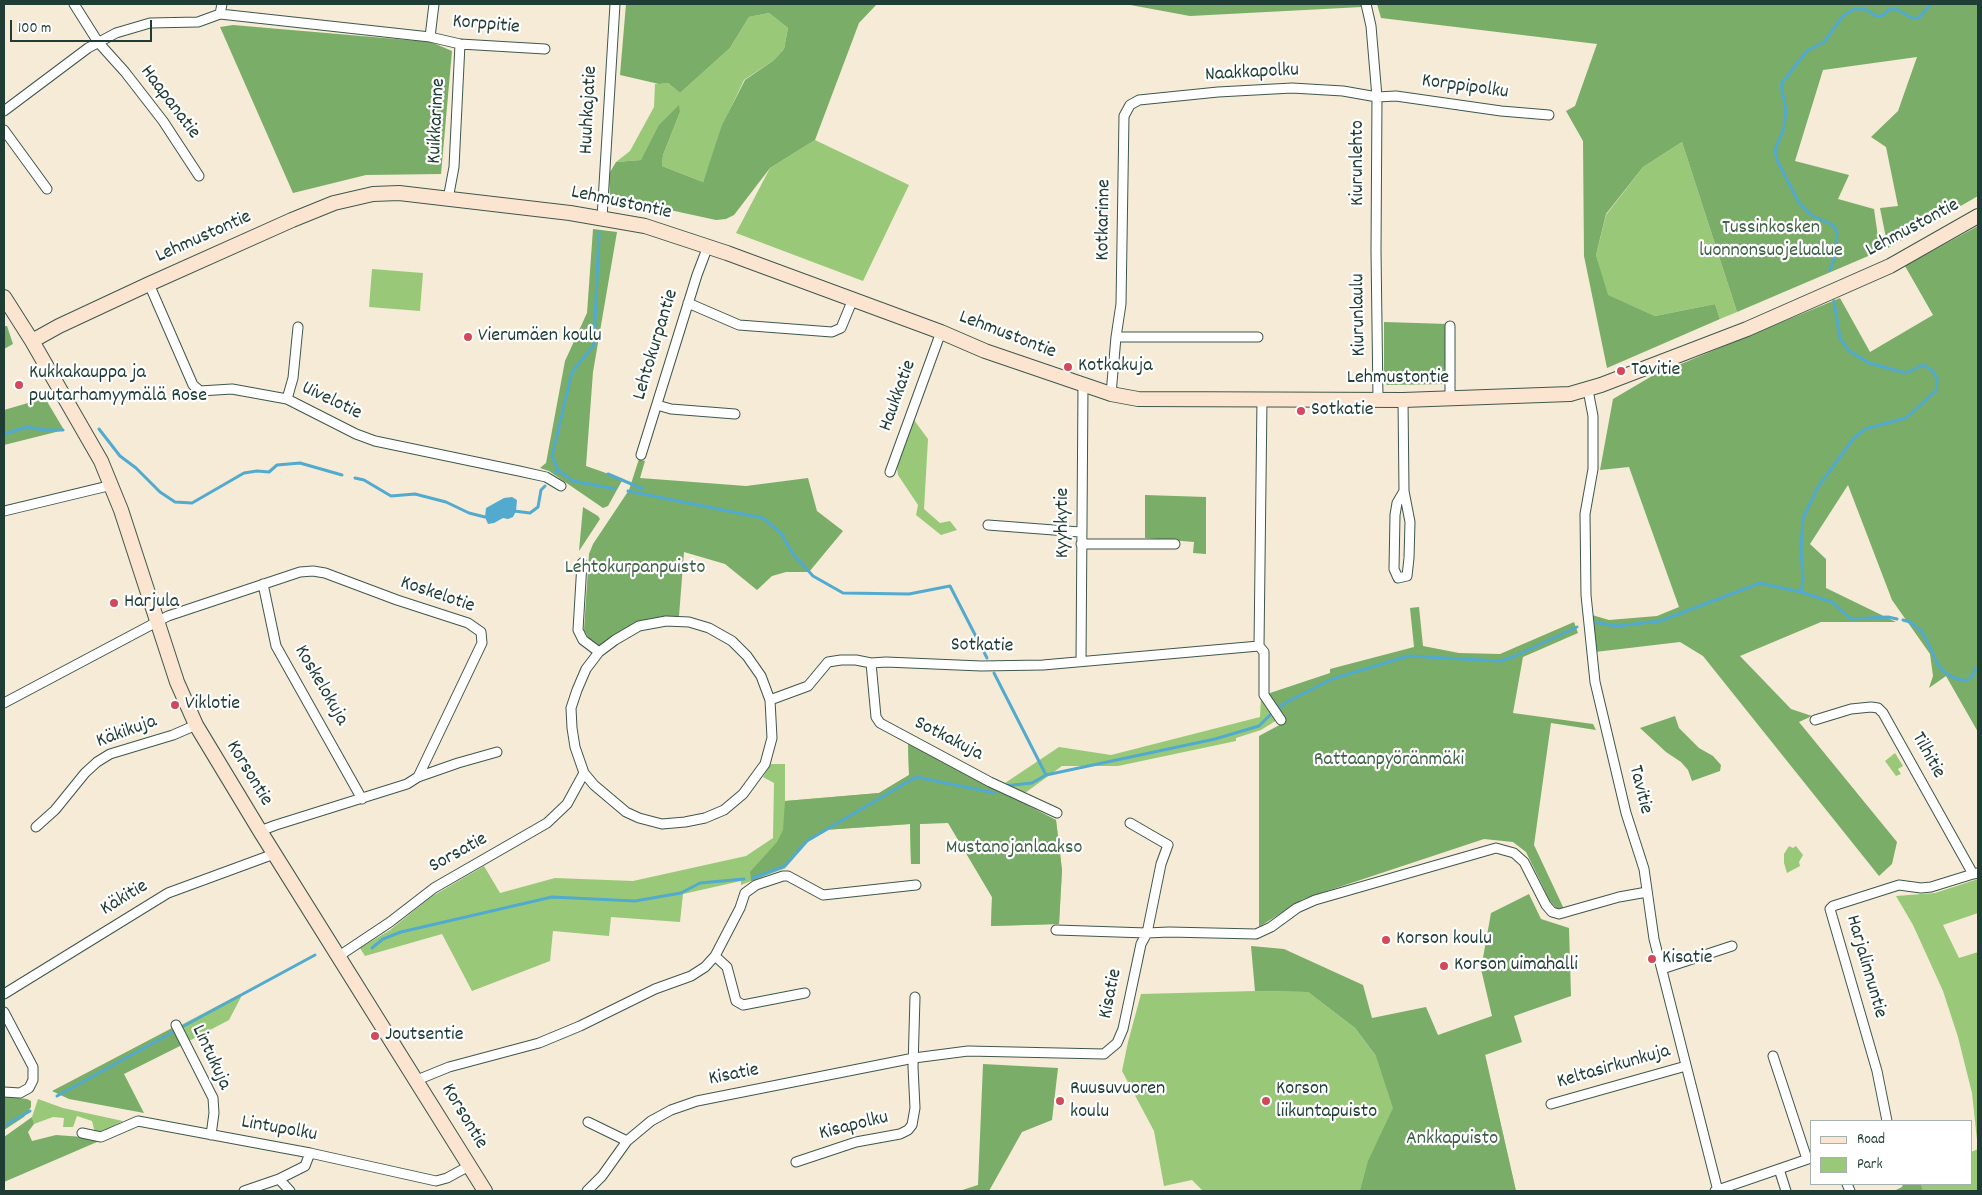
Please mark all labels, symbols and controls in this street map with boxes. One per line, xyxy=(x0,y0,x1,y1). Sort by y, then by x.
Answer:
scale bar xyxy=(12,10,155,42)
street label: Korppitie xyxy=(451,11,521,41)
text: 100 m xyxy=(18,18,51,40)
street label: Naakkapolku xyxy=(1204,60,1300,88)
street label: Haapanatie xyxy=(134,61,204,145)
street label: Huuhkajatie xyxy=(576,65,604,155)
street label: Korppipolku xyxy=(1420,70,1510,106)
street label: Kuikkarinne xyxy=(424,78,452,164)
street label: Kiurunlehto xyxy=(1347,120,1371,206)
street label: Kotkarinne xyxy=(1092,179,1118,261)
street label: Lehmustontie xyxy=(568,182,674,226)
street label: Lehmustontie xyxy=(1862,194,1964,264)
street label: Lehmustontie xyxy=(152,206,256,270)
park label: Tussinkosken luonnonsuojelualue xyxy=(1699,217,1843,264)
street label: Kiurunlaulu xyxy=(1347,273,1373,357)
street label: Lehtokurpantie xyxy=(629,287,685,403)
street label: Lehmustontie xyxy=(955,306,1059,366)
place label: Vierumäen koulu xyxy=(478,325,602,349)
marker: Vierumäen koulu xyxy=(462,331,474,343)
place label: Kotkakuja xyxy=(1078,355,1153,379)
street label: Haukkatie xyxy=(875,357,923,435)
place label: Tavitie xyxy=(1631,359,1680,383)
marker: Kotkakuja xyxy=(1062,361,1074,373)
place label: Kukkakauppa ja puutarhamyymälä Rose xyxy=(29,362,207,409)
marker: Tavitie xyxy=(1615,365,1627,377)
street label: Lehmustontie xyxy=(1347,367,1449,391)
street label: Uivelotie xyxy=(297,377,365,427)
marker: Kukkakauppa ja puutarhamyymälä Rose xyxy=(13,379,25,391)
place label: Sotkatie xyxy=(1311,399,1374,423)
marker: Sotkatie xyxy=(1295,405,1307,417)
street label: Kyyhkytie xyxy=(1052,488,1076,558)
park label: Lehtokurpanpuisto xyxy=(565,557,705,581)
street label: Koskelotie xyxy=(397,572,477,620)
place label: Harjula xyxy=(124,591,179,615)
marker: Harjula xyxy=(108,597,120,609)
street label: Sotkatie xyxy=(951,634,1013,660)
street label: Koskelokuja xyxy=(287,642,353,730)
place label: Viklotie xyxy=(185,693,240,717)
marker: Viklotie xyxy=(169,699,181,711)
street label: Käkikuja xyxy=(94,711,160,755)
street label: Sotkakuja xyxy=(910,712,986,768)
street label: Tilhitie xyxy=(1905,729,1949,783)
street label: Korsontie xyxy=(219,737,277,811)
park label: Rattaanpyöränmäki xyxy=(1314,749,1464,773)
street label: Tavitie xyxy=(1621,763,1657,817)
street label: Sorsatie xyxy=(426,828,492,880)
park label: Mustanojanlaakso xyxy=(946,837,1082,861)
street label: Käkitie xyxy=(97,876,153,922)
street label: Harjalinnuntie xyxy=(1839,913,1891,1021)
place label: Korson koulu xyxy=(1396,928,1492,952)
marker: Korson koulu xyxy=(1380,934,1392,946)
place label: Kisatie xyxy=(1662,947,1713,971)
marker: Kisatie xyxy=(1646,953,1658,965)
place label: Korson uimahalli xyxy=(1454,954,1578,978)
marker: Korson uimahalli xyxy=(1438,960,1450,972)
street label: Kisatie xyxy=(1095,967,1129,1021)
street label: Lintukuja xyxy=(185,1022,235,1094)
place label: Joutsentie xyxy=(385,1024,463,1048)
marker: Joutsentie xyxy=(369,1030,381,1042)
street label: Keltasirkunkuja xyxy=(1555,1040,1673,1096)
street label: Kisatie xyxy=(707,1059,761,1093)
place label: Ruusuvuoren koulu xyxy=(1070,1078,1165,1125)
place label: Korson liikuntapuisto xyxy=(1276,1078,1377,1125)
street label: Korsontie xyxy=(434,1080,492,1154)
marker: Ruusuvuoren koulu xyxy=(1054,1095,1066,1107)
marker: Korson liikuntapuisto xyxy=(1260,1095,1272,1107)
street label: Kisapolku xyxy=(817,1107,891,1147)
street label: Lintupolku xyxy=(239,1112,319,1148)
legend xyxy=(1810,1120,1972,1185)
park label: Ankkapuisto xyxy=(1406,1128,1498,1152)
text: Road xyxy=(1857,1129,1885,1151)
text: Park xyxy=(1857,1154,1883,1176)

